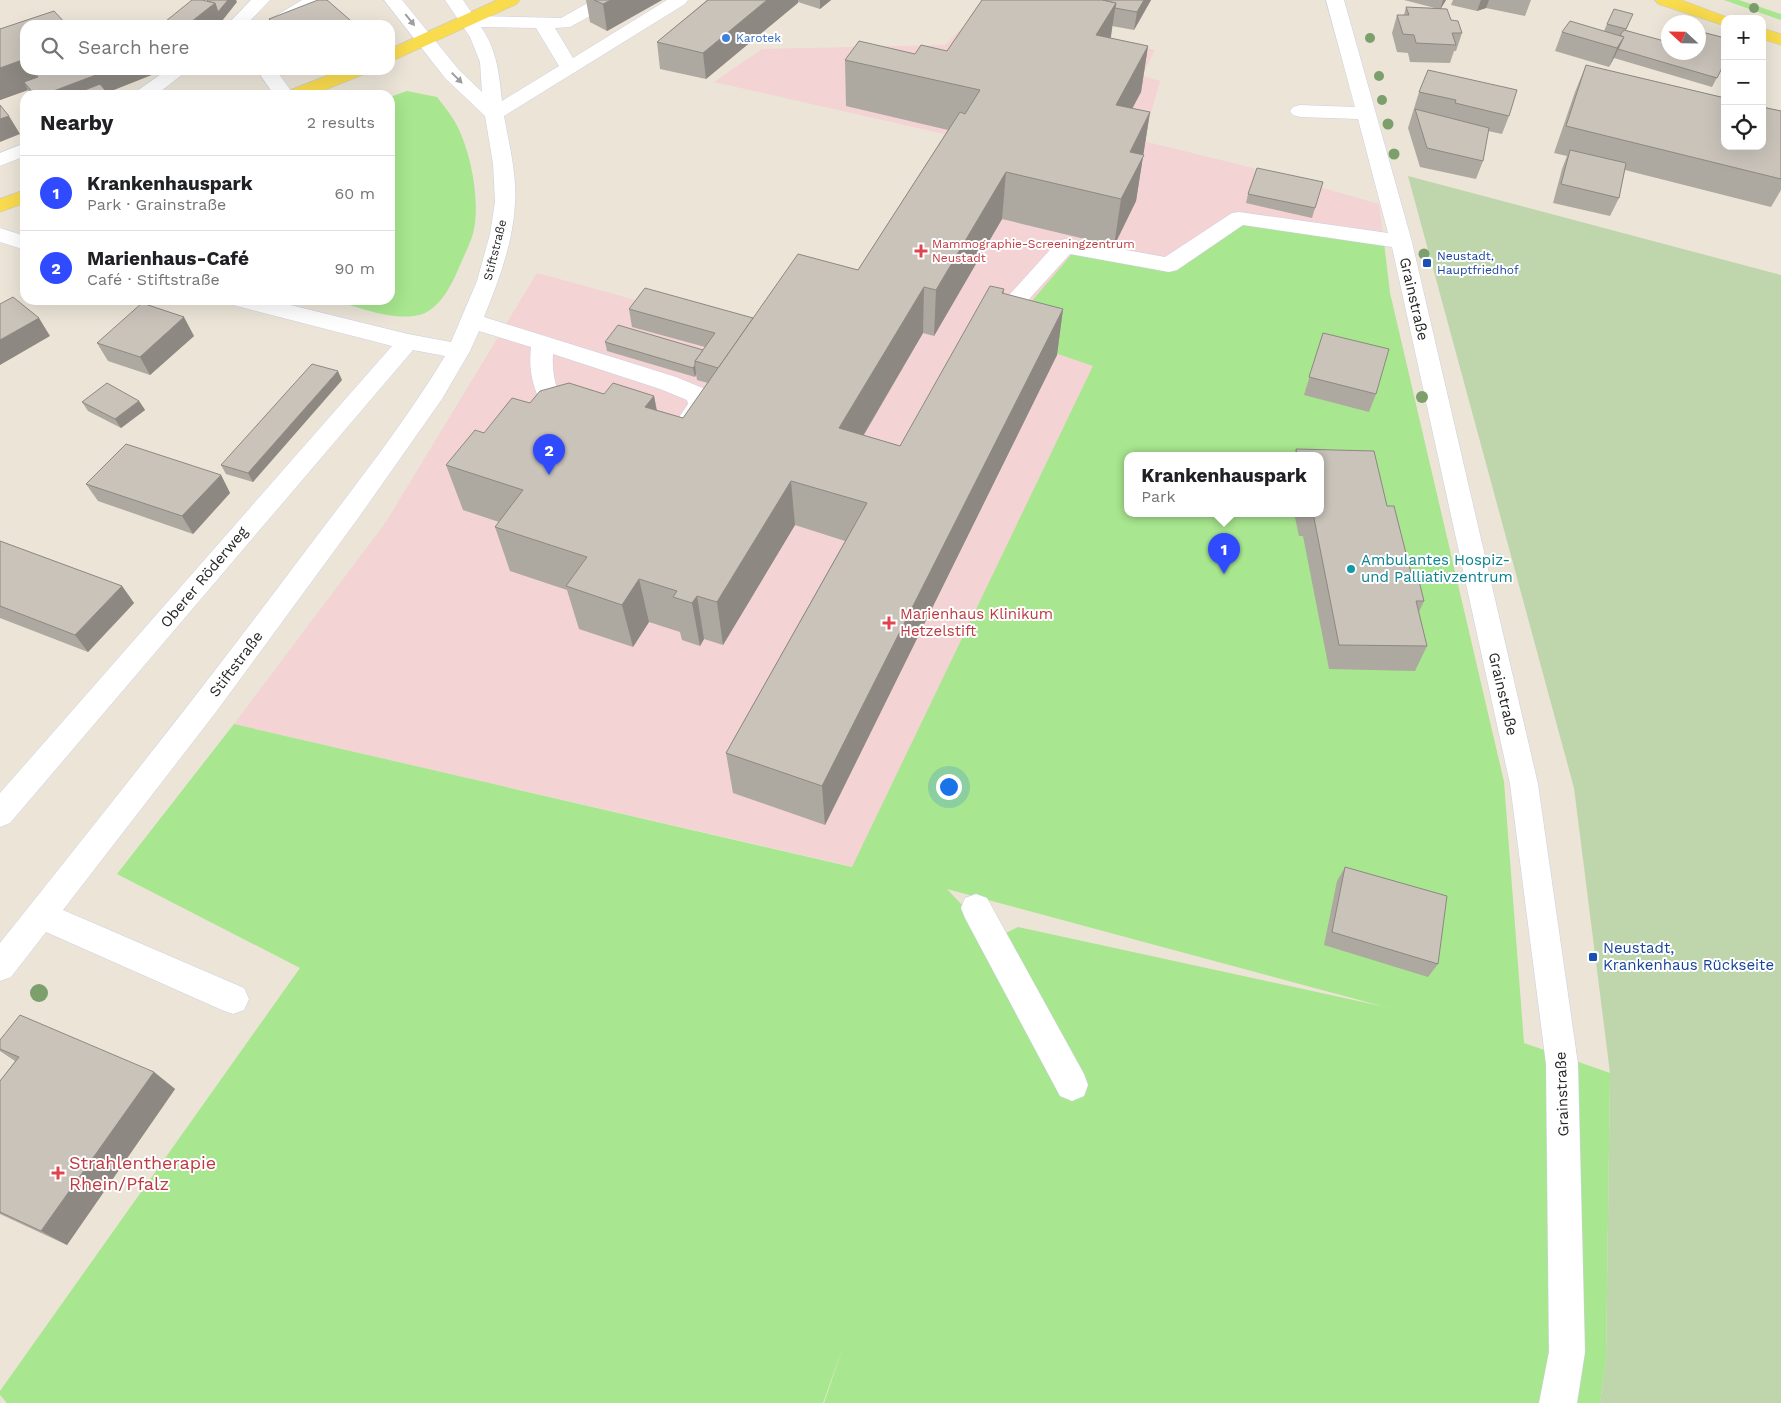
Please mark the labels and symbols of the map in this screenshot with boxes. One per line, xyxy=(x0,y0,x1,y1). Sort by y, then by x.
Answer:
one-way arrow xyxy=(404,13,415,26)
north arrow xyxy=(1661,15,1706,60)
place label: Karotek xyxy=(736,31,781,45)
marker: Karotek xyxy=(720,32,732,44)
one-way arrow xyxy=(451,72,463,84)
street label: Stiftstraße xyxy=(481,218,509,282)
place label: Mammographie-Screeningzentrum Neustadt xyxy=(932,237,1135,265)
marker: Mammographie-Screeningzentrum Neustadt xyxy=(914,244,928,258)
place label: Neustadt, Hauptfriedhof xyxy=(1437,249,1519,277)
street label: Grainstraße xyxy=(1396,256,1432,342)
marker: Neustadt, Hauptfriedhof xyxy=(1421,257,1433,269)
pin: 2 xyxy=(533,434,565,475)
street label: Oberer Röderweg xyxy=(156,523,252,631)
pin: 1 xyxy=(1208,533,1240,574)
place label: Ambulantes Hospiz- und Palliativzentrum xyxy=(1361,551,1513,586)
marker: Ambulantes Hospiz- und Palliativzentrum xyxy=(1345,563,1357,575)
place label: Marienhaus Klinikum Hetzelstift xyxy=(900,605,1053,640)
marker: Marienhaus Klinikum Hetzelstift xyxy=(882,616,896,630)
street label: Stiftstraße xyxy=(205,628,267,700)
street label: Grainstraße xyxy=(1485,651,1521,737)
your location xyxy=(936,774,962,800)
place label: Neustadt, Krankenhaus Rückseite xyxy=(1603,939,1774,974)
marker: Neustadt, Krankenhaus Rückseite xyxy=(1587,951,1599,963)
street label: Grainstraße xyxy=(1552,1051,1572,1137)
place label: Strahlentherapie Rhein/Pfalz xyxy=(69,1152,216,1194)
marker: Strahlentherapie Rhein/Pfalz xyxy=(51,1166,65,1180)

